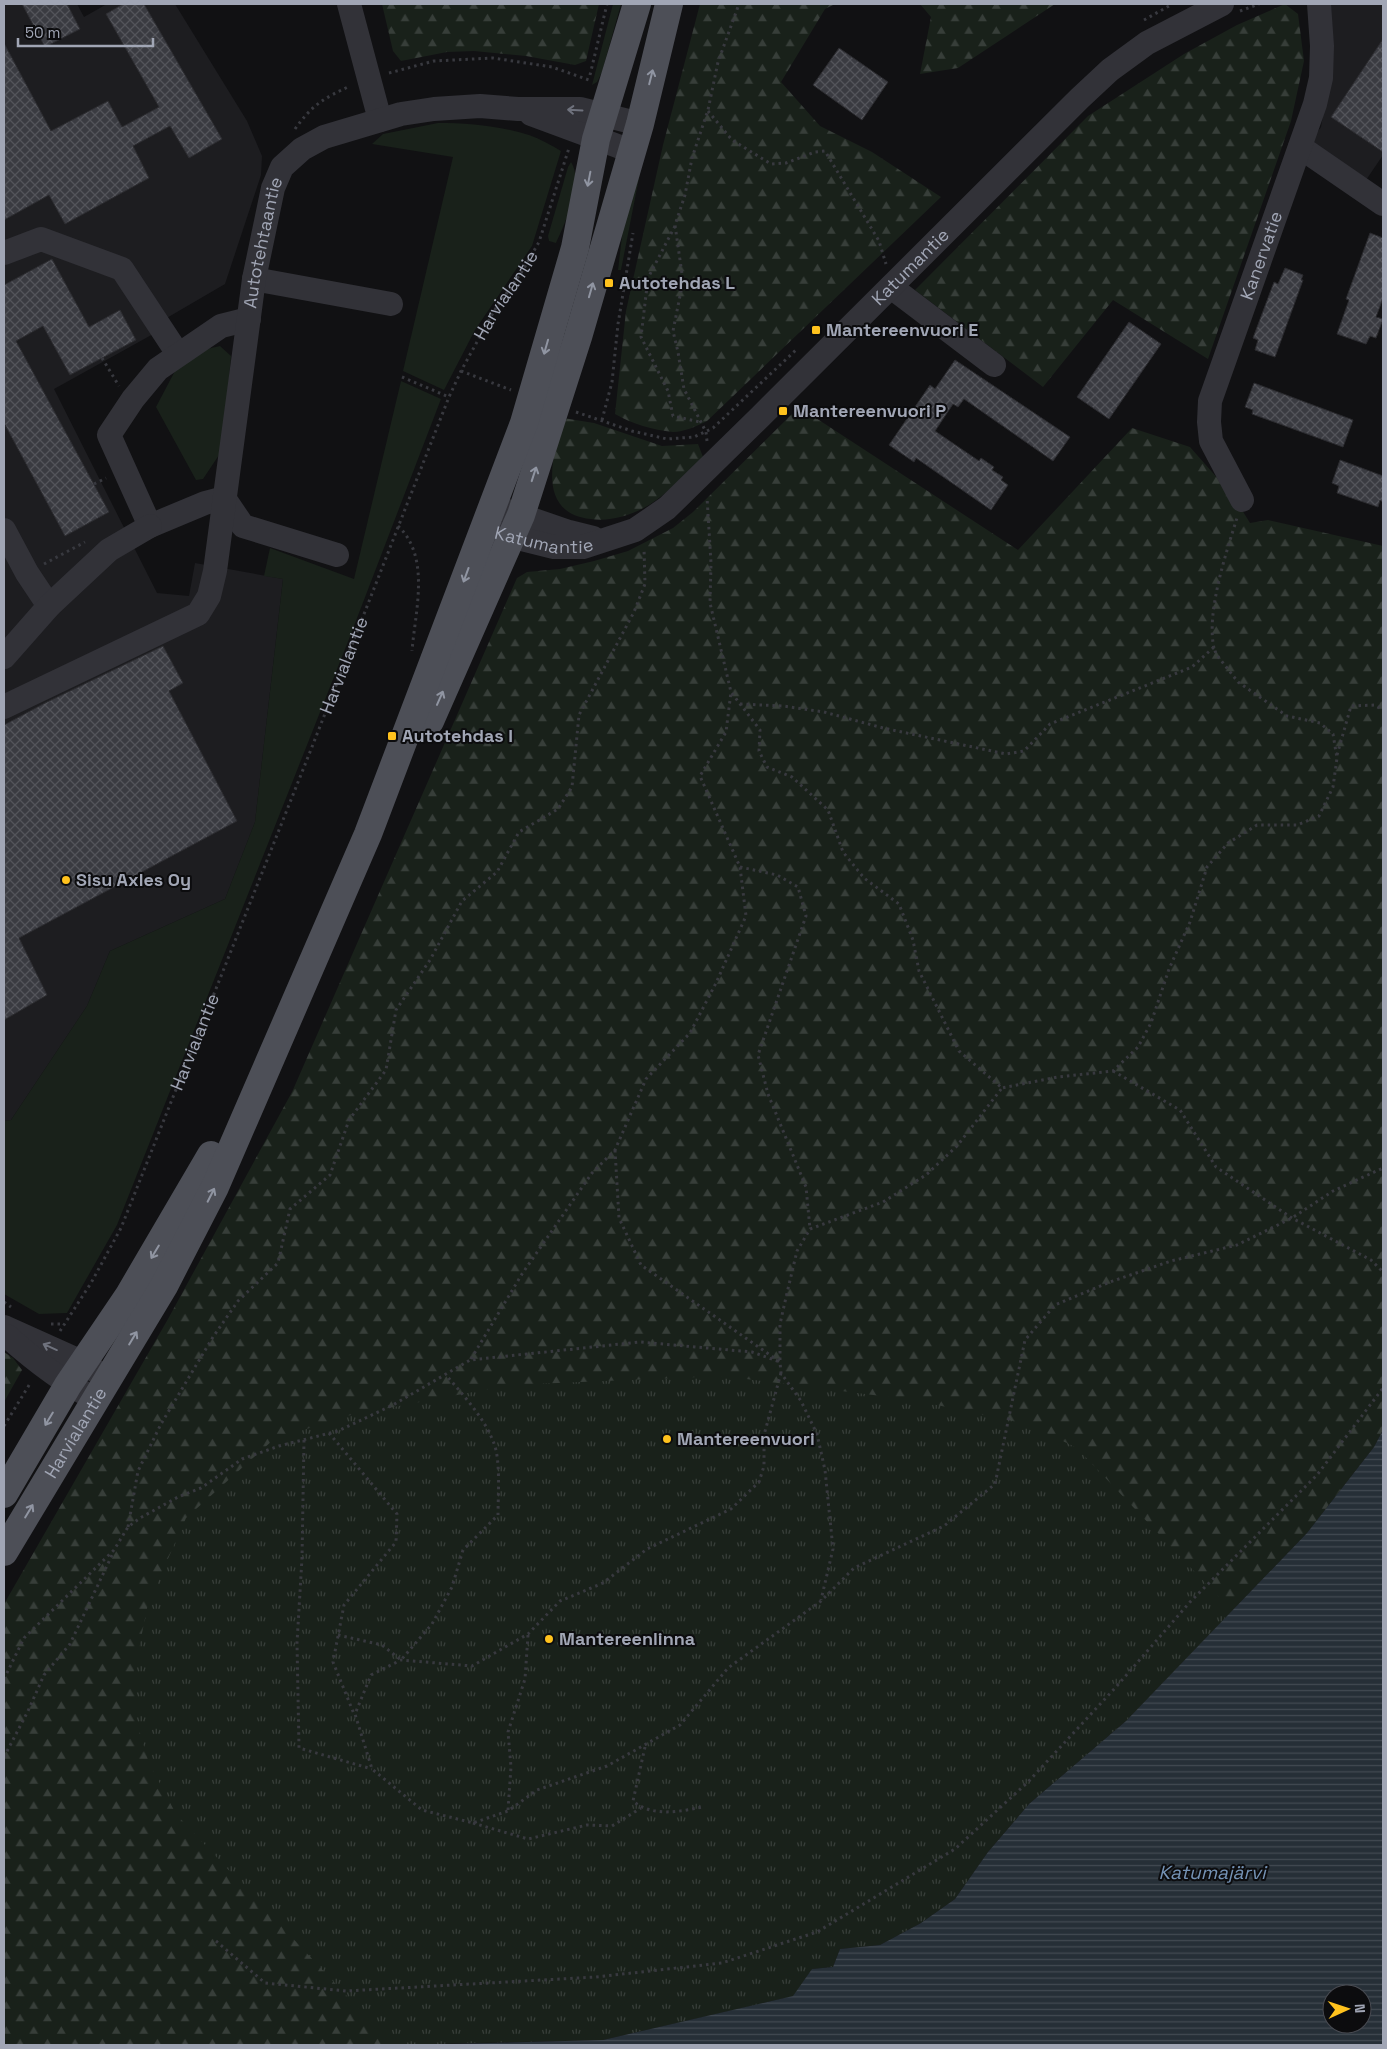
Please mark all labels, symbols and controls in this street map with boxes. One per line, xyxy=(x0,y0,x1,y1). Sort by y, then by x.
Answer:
scale bar xyxy=(18,15,152,47)
text: 50 m xyxy=(25,23,60,42)
one-way arrow xyxy=(647,69,657,85)
one-way arrow xyxy=(567,105,583,114)
one-way arrow xyxy=(583,171,593,187)
street label: Autotehtaantie xyxy=(238,173,288,310)
street label: Kanervatie xyxy=(1235,208,1287,303)
street label: Katumantie xyxy=(867,223,954,310)
street label: Harvialantie xyxy=(468,246,543,344)
place label: Autotehdas L xyxy=(619,271,735,294)
marker: Autotehdas L xyxy=(603,277,615,289)
one-way arrow xyxy=(587,282,597,298)
place label: Mantereenvuori E xyxy=(826,318,978,341)
marker: Mantereenvuori E xyxy=(810,324,822,336)
one-way arrow xyxy=(541,339,551,355)
place label: Mantereenvuori P xyxy=(793,399,946,422)
marker: Mantereenvuori P xyxy=(777,405,789,417)
one-way arrow xyxy=(529,467,539,483)
street label: Katumantie xyxy=(492,521,596,559)
one-way arrow xyxy=(461,567,470,582)
street label: Harvialantie xyxy=(314,613,373,717)
one-way arrow xyxy=(436,691,446,706)
place label: Autotehdas I xyxy=(402,724,513,747)
marker: Autotehdas I xyxy=(386,730,398,742)
place label: Sisu Axles Oy xyxy=(76,868,191,891)
marker: Sisu Axles Oy xyxy=(60,874,72,886)
street label: Harvialantie xyxy=(165,990,224,1094)
one-way arrow xyxy=(207,1188,216,1203)
one-way arrow xyxy=(150,1244,160,1258)
one-way arrow xyxy=(128,1331,138,1345)
one-way arrow xyxy=(43,1341,58,1351)
street label: Harvialantie xyxy=(39,1383,111,1482)
one-way arrow xyxy=(43,1411,53,1425)
place label: Mantereenvuori xyxy=(677,1427,815,1450)
marker: Mantereenvuori xyxy=(661,1433,673,1445)
one-way arrow xyxy=(25,1504,35,1518)
place label: Mantereenlinna xyxy=(559,1627,696,1650)
marker: Mantereenlinna xyxy=(543,1633,555,1645)
water label: Katumajärvi xyxy=(1158,1860,1268,1885)
north arrow xyxy=(1322,1984,1372,2034)
text: N xyxy=(1351,2003,1369,2013)

